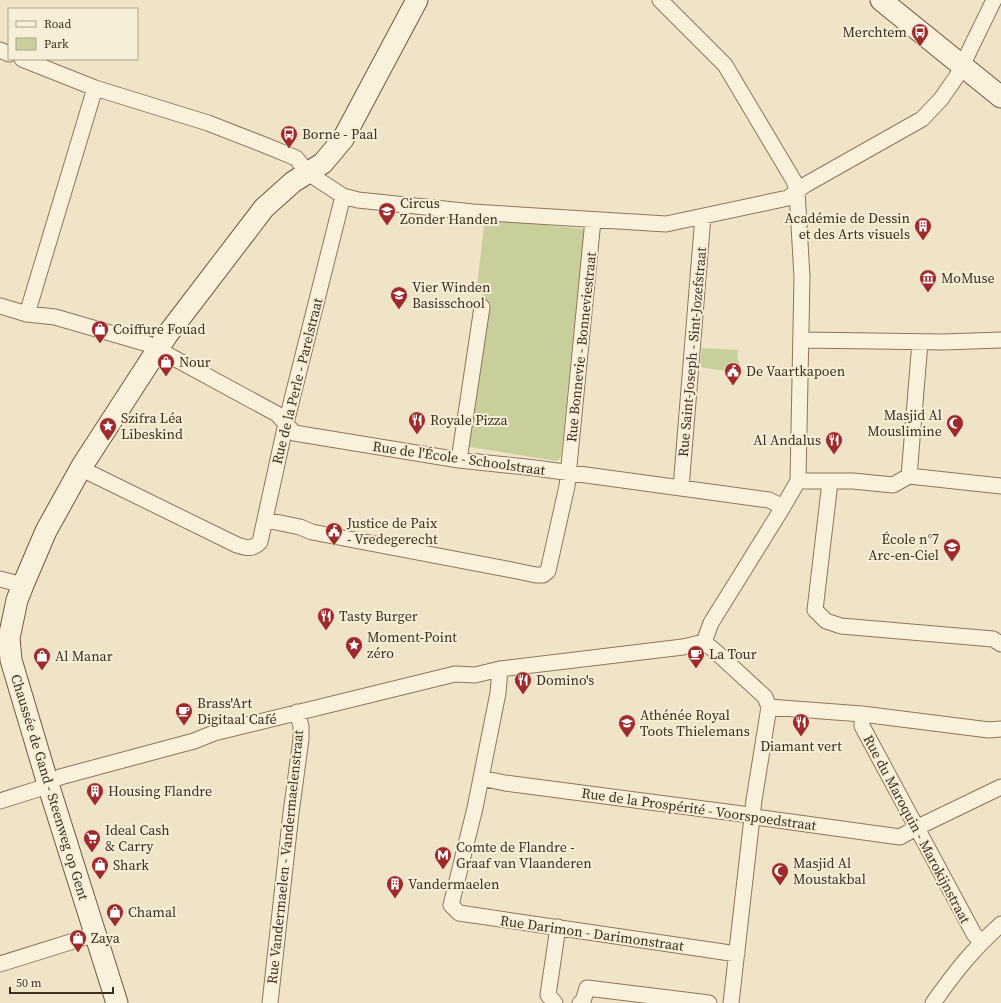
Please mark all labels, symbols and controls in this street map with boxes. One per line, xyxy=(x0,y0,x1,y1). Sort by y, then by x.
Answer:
legend xyxy=(8,8,138,60)
text: Road xyxy=(44,16,71,32)
place label: Merchtem xyxy=(842,22,907,42)
bus stop icon: Merchtem xyxy=(910,22,930,47)
text: Park xyxy=(44,36,69,52)
bus stop icon: Borne - Paal xyxy=(279,124,299,149)
place label: Borne - Paal xyxy=(302,124,378,144)
place label: Circus Zonder Handen xyxy=(400,193,499,229)
school or university icon: Circus Zonder Handen xyxy=(377,201,397,226)
place label: Académie de Dessin et des Arts visuels xyxy=(785,208,911,244)
building icon: Académie de Dessin et des Arts visuels xyxy=(913,216,933,241)
street label: Rue Saint-Joseph - Sint-Jozefstraat xyxy=(673,246,711,458)
street label: Rue Bonnevie - Bonneviestraat xyxy=(561,250,601,443)
museum icon: MoMuse xyxy=(918,268,938,293)
place label: MoMuse xyxy=(941,268,995,288)
place label: Vier Winden Basisschool xyxy=(412,277,491,313)
school or university icon: Vier Winden Basisschool xyxy=(389,285,409,310)
street label: Rue de la Perle - Parelstraat xyxy=(267,295,327,466)
shop icon: Coiffure Fouad xyxy=(90,319,110,344)
place label: Coiffure Fouad xyxy=(113,319,205,339)
shop icon: Nour xyxy=(156,352,176,377)
place label: Nour xyxy=(179,352,211,372)
public building icon: De Vaartkapoen xyxy=(723,361,743,386)
place label: De Vaartkapoen xyxy=(746,361,846,381)
place label: Masjid Al Mouslimine xyxy=(867,405,942,441)
place label: Szifra Léa Libeskind xyxy=(121,408,183,444)
restaurant icon: Royale Pizza xyxy=(407,410,427,435)
place label: Royale Pizza xyxy=(430,410,508,430)
mosque icon: Masjid Al Mouslimine xyxy=(945,413,965,438)
place icon: Szifra Léa Libeskind xyxy=(98,416,118,441)
place label: Al Andalus xyxy=(753,430,821,450)
restaurant icon: Al Andalus xyxy=(824,430,844,455)
street label: Rue de l'École - Schoolstraat xyxy=(371,436,547,480)
place label: Justice de Paix - Vredegerecht xyxy=(346,513,438,549)
public building icon: Justice de Paix - Vredegerecht xyxy=(324,521,344,546)
place label: École n°7 Arc-en-Ciel xyxy=(868,529,939,565)
school or university icon: École n°7 Arc-en-Ciel xyxy=(942,537,962,562)
restaurant icon: Tasty Burger xyxy=(316,606,336,631)
place label: Tasty Burger xyxy=(339,606,418,626)
place label: Moment-Point zéro xyxy=(367,627,457,663)
place icon: Moment-Point zéro xyxy=(344,635,364,660)
cafe icon: La Tour xyxy=(686,644,706,669)
place label: La Tour xyxy=(709,644,757,664)
shop icon: Al Manar xyxy=(32,646,52,671)
place label: Al Manar xyxy=(55,646,113,666)
restaurant icon: Domino's xyxy=(513,670,533,695)
place label: Domino's xyxy=(536,670,594,690)
street label: Chaussée de Gand - Steenweg op Gent xyxy=(6,672,94,903)
place label: Brass'Art Digitaal Café xyxy=(197,693,277,729)
cafe icon: Brass'Art Digitaal Café xyxy=(174,701,194,726)
place label: Athénée Royal Toots Thielemans xyxy=(640,705,750,741)
restaurant icon: Diamant vert xyxy=(791,712,811,737)
school or university icon: Athénée Royal Toots Thielemans xyxy=(617,713,637,738)
street label: Rue Vandermaelen - Vandermaelenstraat xyxy=(262,729,308,985)
street label: Rue du Maroquin - Marokijnstraat xyxy=(859,731,976,927)
place label: Diamant vert xyxy=(760,736,842,756)
building icon: Housing Flandre xyxy=(85,781,105,806)
place label: Housing Flandre xyxy=(108,781,212,801)
street label: Rue de la Prospérité - Voorspoedstraat xyxy=(580,783,818,835)
place label: Ideal Cash & Carry xyxy=(105,820,170,856)
supermarket icon: Ideal Cash & Carry xyxy=(82,828,102,853)
place label: Comte de Flandre - Graaf van Vlaanderen xyxy=(456,837,592,873)
metro station icon: Comte de Flandre - Graaf van Vlaanderen xyxy=(433,845,453,870)
place label: Masjid Al Moustakbal xyxy=(793,853,866,889)
shop icon: Shark xyxy=(90,855,110,880)
place label: Shark xyxy=(113,855,149,875)
mosque icon: Masjid Al Moustakbal xyxy=(770,861,790,886)
building icon: Vandermaelen xyxy=(385,874,405,899)
place label: Vandermaelen xyxy=(408,874,500,894)
shop icon: Chamal xyxy=(105,902,125,927)
place label: Chamal xyxy=(128,902,176,922)
street label: Rue Darimon - Darimonstraat xyxy=(499,910,686,956)
shop icon: Zaya xyxy=(68,928,88,953)
place label: Zaya xyxy=(91,928,121,948)
scale bar xyxy=(10,969,113,995)
text: 50 m xyxy=(16,975,42,991)

